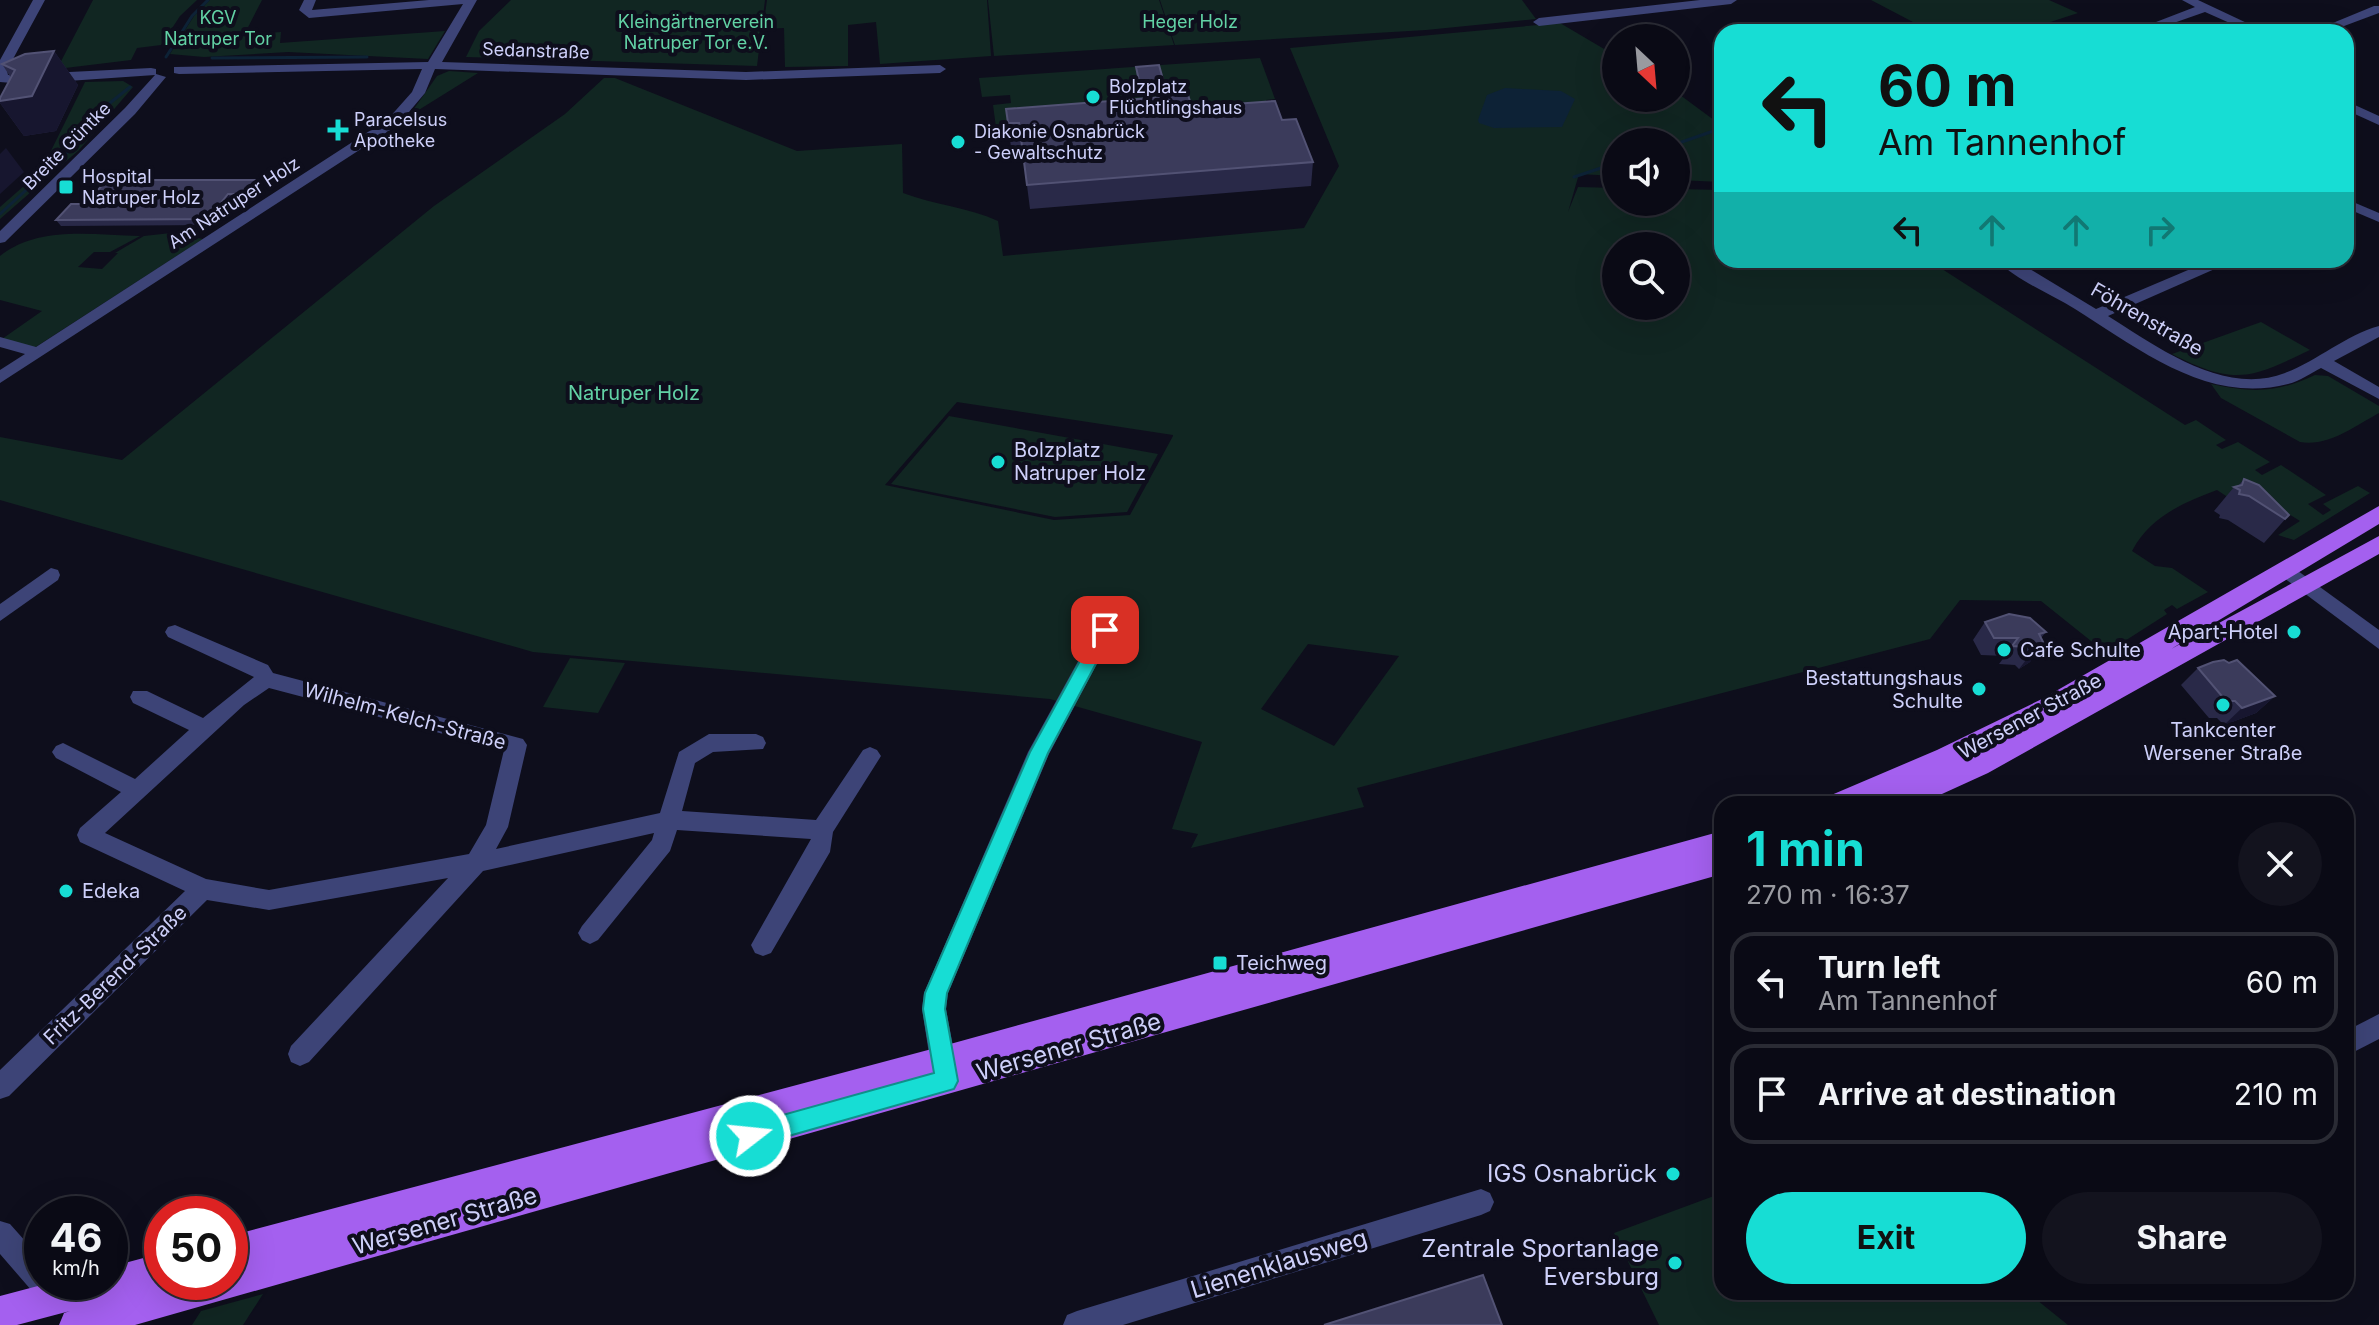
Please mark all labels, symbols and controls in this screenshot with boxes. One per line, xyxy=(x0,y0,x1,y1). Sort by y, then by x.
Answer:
park label: KGV Natruper Tor xyxy=(164,7,272,49)
park label: Kleingärtnerverein Natruper Tor e.V. xyxy=(618,11,774,53)
park label: Heger Holz xyxy=(1142,11,1238,32)
north arrow xyxy=(1602,24,1690,112)
map controls xyxy=(1602,24,1690,320)
street label: Sedanstraße xyxy=(482,38,590,63)
text: 60 m xyxy=(1878,52,2017,120)
icon: left xyxy=(1746,56,1850,160)
place label: Bolzplatz Flüchtlingshaus xyxy=(1109,76,1242,118)
marker: Bolzplatz Flüchtlingshaus xyxy=(1084,88,1102,106)
street label: Breite Güntke xyxy=(19,98,115,194)
place label: Paracelsus Apotheke xyxy=(354,109,447,151)
text: Am Tannenhof xyxy=(1878,120,2126,164)
marker: Paracelsus Apotheke xyxy=(329,121,347,139)
place label: Diakonie Osnabrück - Gewaltschutz xyxy=(974,121,1145,163)
button: sound xyxy=(1602,128,1690,216)
marker: Diakonie Osnabrück - Gewaltschutz xyxy=(949,133,967,151)
street label: Am Natruper Holz xyxy=(164,152,303,253)
place label: Hospital Natruper Holz xyxy=(82,166,201,208)
marker: Hospital Natruper Holz xyxy=(57,178,75,196)
icon: left xyxy=(1886,208,1930,252)
icon: ahead xyxy=(1970,208,2014,252)
icon: ahead xyxy=(2054,208,2098,252)
icon: right xyxy=(2138,208,2182,252)
button: search xyxy=(1602,232,1690,320)
street label: Föhrenstraße xyxy=(2087,277,2207,361)
park label: Natruper Holz xyxy=(568,381,700,405)
place label: Bolzplatz Natruper Holz xyxy=(1014,438,1146,485)
marker: Bolzplatz Natruper Holz xyxy=(989,453,1007,471)
pin xyxy=(1071,596,1139,664)
icon: arrive xyxy=(1083,608,1127,652)
place label: Apart-Hotel xyxy=(2168,620,2278,644)
marker: Apart-Hotel xyxy=(2285,623,2303,641)
place label: Cafe Schulte xyxy=(2020,638,2141,662)
marker: Cafe Schulte xyxy=(1995,641,2013,659)
place label: Bestattungshaus Schulte xyxy=(1805,666,1963,713)
street label: Wersener Straße xyxy=(1954,668,2106,764)
street label: Wilhelm-Kelch-Straße xyxy=(301,677,509,755)
marker: Bestattungshaus Schulte xyxy=(1970,680,1988,698)
marker: Tankcenter Wersener Straße xyxy=(2214,696,2232,714)
place label: Tankcenter Wersener Straße xyxy=(2144,718,2302,765)
text: 1 min xyxy=(1746,819,1865,878)
button: close xyxy=(2238,822,2322,906)
place label: Edeka xyxy=(82,879,140,903)
text: 270 m · 16:37 xyxy=(1746,879,1910,910)
marker: Edeka xyxy=(57,882,75,900)
street label: Fritz-Berend-Straße xyxy=(38,900,192,1050)
text: Turn left xyxy=(1818,949,1940,985)
place label: Teichweg xyxy=(1236,951,1327,975)
marker: Teichweg xyxy=(1211,954,1229,972)
icon: left xyxy=(1750,960,1794,1004)
text: 60 m xyxy=(2246,964,2318,1000)
text: Am Tannenhof xyxy=(1818,985,1997,1016)
street label: Wersener Straße xyxy=(973,1006,1164,1087)
icon: arrive xyxy=(1750,1072,1794,1116)
text: Arrive at destination xyxy=(1818,1076,2116,1112)
text: 210 m xyxy=(2234,1076,2318,1112)
position arrow xyxy=(708,1094,792,1178)
place label: IGS Osnabrück xyxy=(1487,1159,1657,1188)
marker: IGS Osnabrück xyxy=(1664,1165,1682,1183)
street label: Wersener Straße xyxy=(349,1180,540,1261)
button: Exit xyxy=(1746,1192,2026,1284)
button: Share xyxy=(2042,1192,2322,1284)
speed limit sign: 50 xyxy=(144,1196,248,1300)
text: 46 xyxy=(49,1213,103,1262)
street label: Lienenklausweg xyxy=(1187,1223,1371,1304)
place label: Zentrale Sportanlage Eversburg xyxy=(1421,1234,1659,1291)
marker: Zentrale Sportanlage Eversburg xyxy=(1666,1254,1684,1272)
text: km/h xyxy=(52,1256,100,1280)

